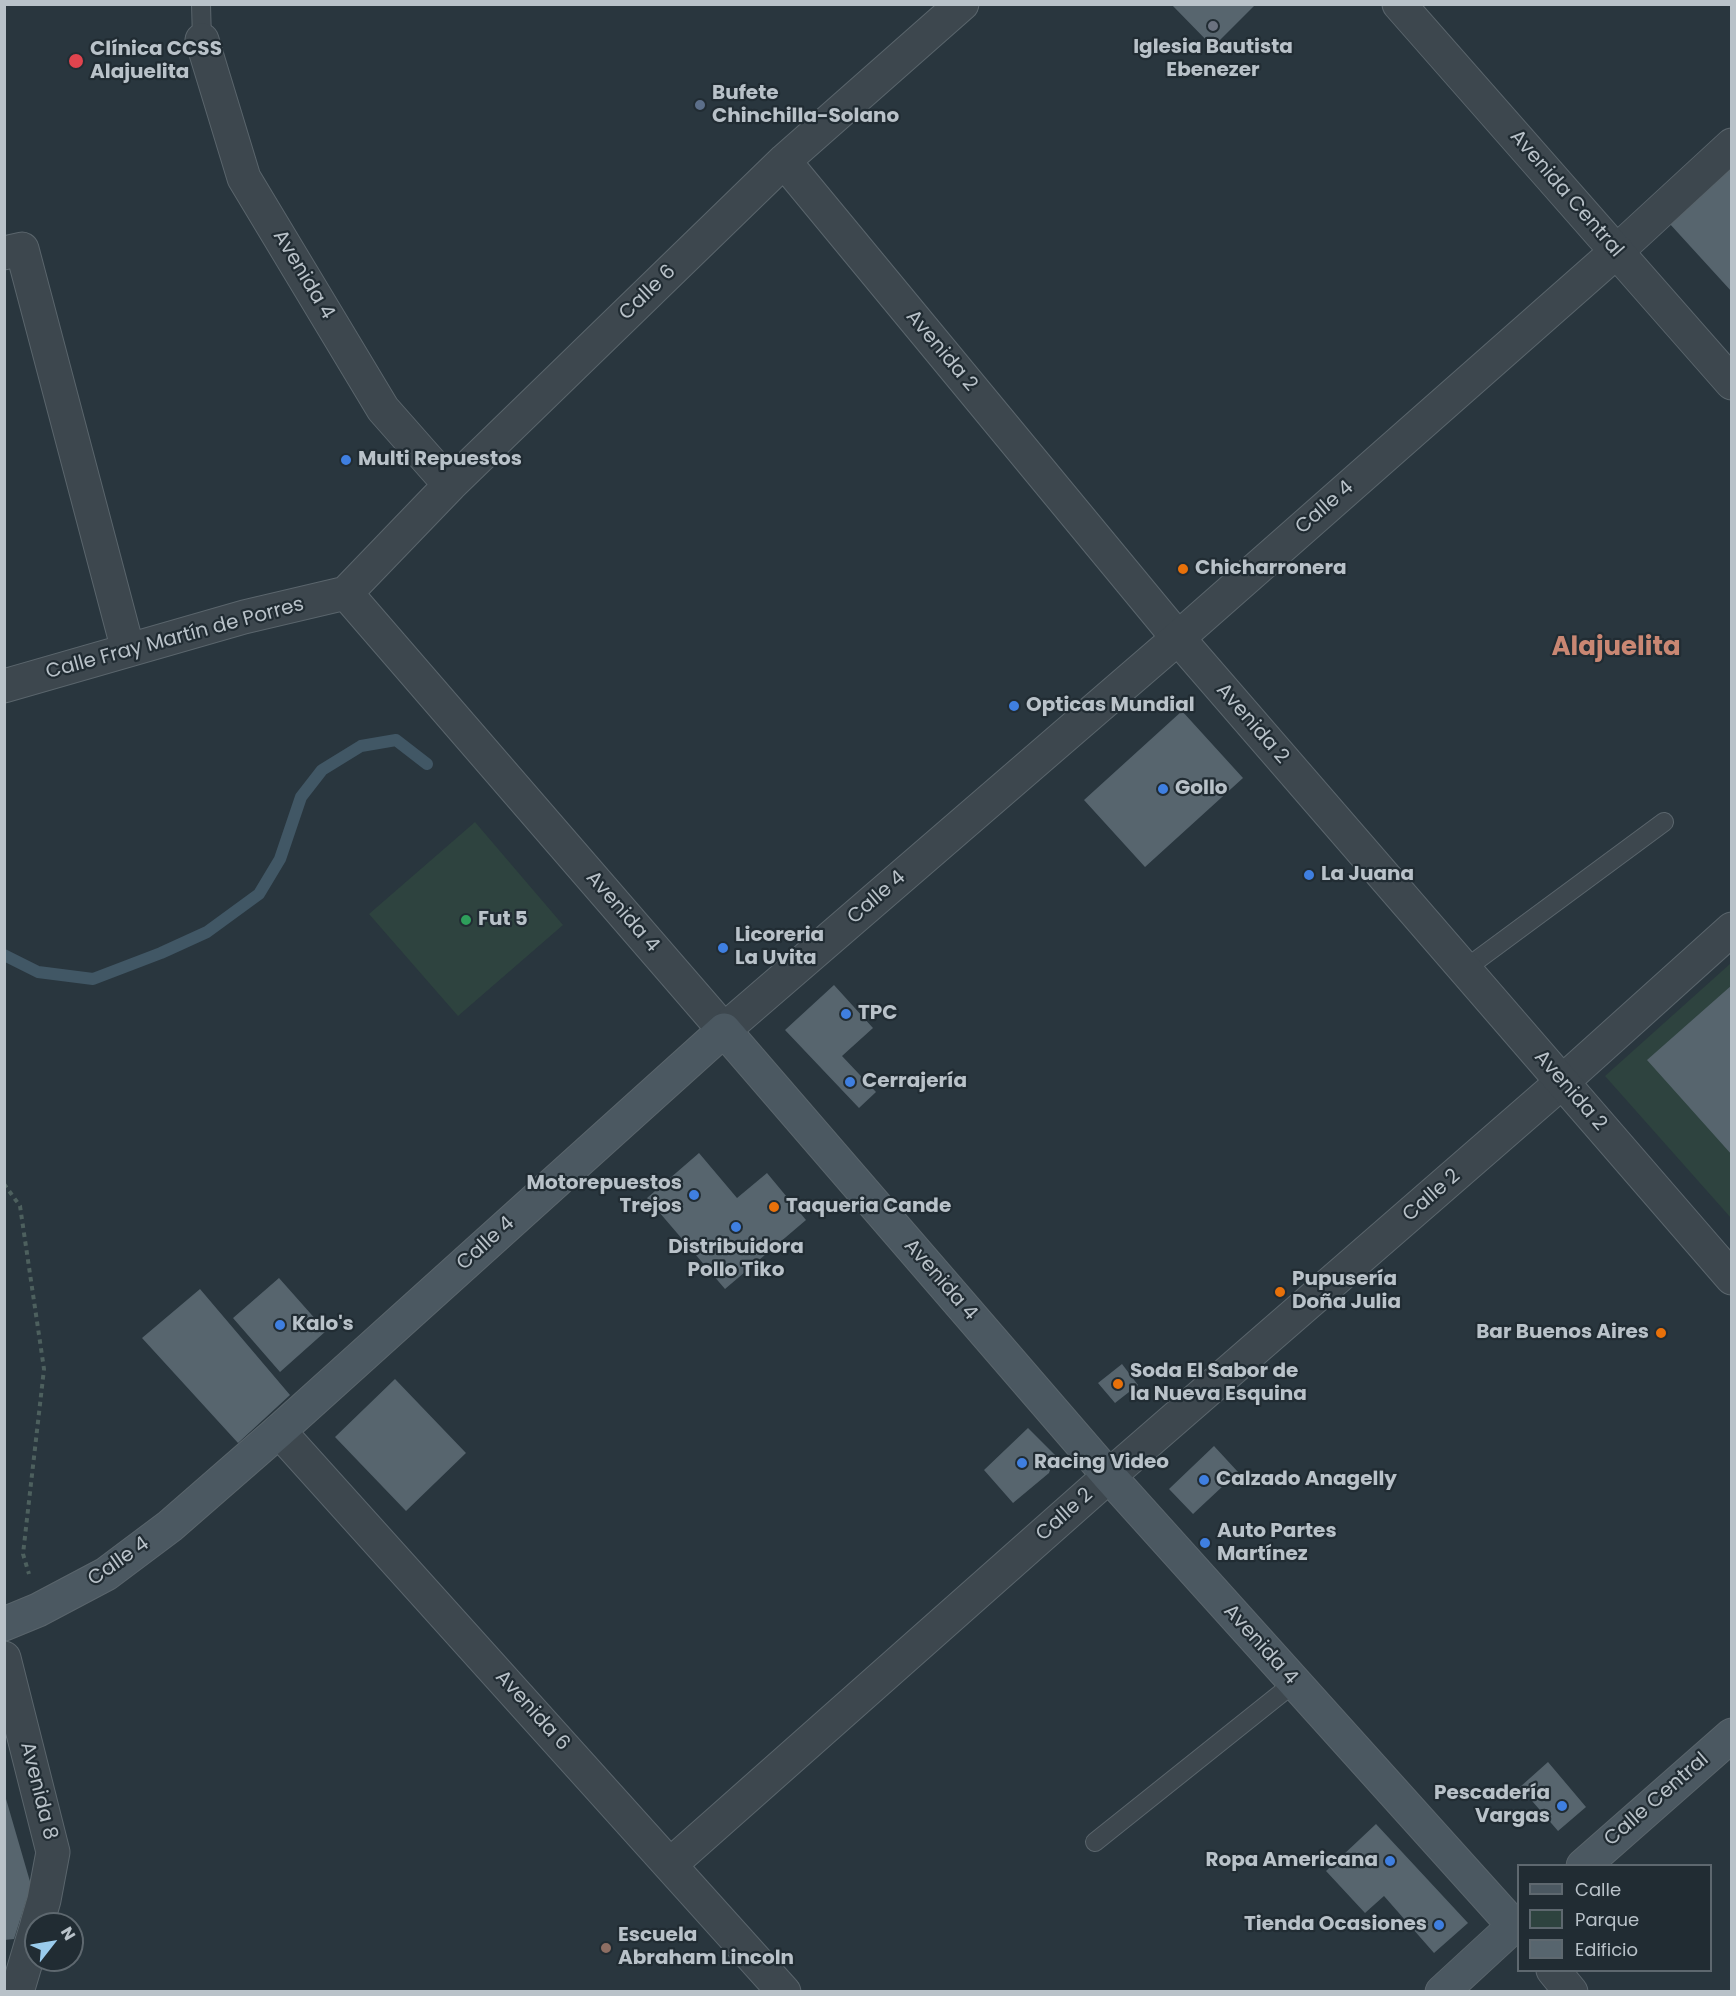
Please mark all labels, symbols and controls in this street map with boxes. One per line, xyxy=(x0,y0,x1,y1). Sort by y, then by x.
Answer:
marker: Iglesia Bautista Ebenezer xyxy=(1206,19,1220,33)
place label: Iglesia Bautista Ebenezer xyxy=(1133,36,1293,83)
place label: Clínica CCSS Alajuelita xyxy=(90,38,222,85)
marker: Clínica CCSS Alajuelita xyxy=(67,52,85,70)
place label: Bufete Chinchilla-Solano xyxy=(712,82,899,129)
marker: Bufete Chinchilla-Solano xyxy=(693,98,707,112)
street label: Avenida Central xyxy=(1504,125,1628,263)
street label: Avenida 4 xyxy=(267,226,339,324)
street label: Calle 6 xyxy=(615,260,681,326)
street label: Avenida 2 xyxy=(900,305,982,397)
place label: Multi Repuestos xyxy=(358,448,522,472)
marker: Multi Repuestos xyxy=(339,453,353,467)
street label: Calle 4 xyxy=(1291,476,1359,540)
place label: Chicharronera xyxy=(1195,557,1347,581)
marker: Chicharronera xyxy=(1176,562,1190,576)
street label: Calle Fray Martín de Porres xyxy=(43,593,307,685)
district label: Alajuelita xyxy=(1551,632,1681,664)
street label: Avenida 2 xyxy=(1211,679,1293,769)
place label: Opticas Mundial xyxy=(1026,694,1195,718)
marker: Opticas Mundial xyxy=(1007,699,1021,713)
place label: Gollo xyxy=(1175,777,1228,801)
marker: Gollo xyxy=(1156,782,1170,796)
place label: La Juana xyxy=(1321,863,1414,887)
street label: Avenida 4 xyxy=(580,866,664,958)
street label: Calle 4 xyxy=(843,866,911,930)
marker: La Juana xyxy=(1302,868,1316,882)
place label: Fut 5 xyxy=(478,908,528,932)
marker: Fut 5 xyxy=(459,913,473,927)
place label: Licoreria La Uvita xyxy=(735,924,824,971)
marker: Licoreria La Uvita xyxy=(716,941,730,955)
place label: TPC xyxy=(858,1002,898,1026)
marker: TPC xyxy=(839,1007,853,1021)
street label: Avenida 2 xyxy=(1529,1046,1611,1136)
place label: Cerrajería xyxy=(862,1070,967,1094)
marker: Cerrajería xyxy=(843,1075,857,1089)
street label: Calle 2 xyxy=(1398,1165,1466,1227)
place label: Motorepuestos Trejos xyxy=(527,1172,682,1219)
marker: Motorepuestos Trejos xyxy=(687,1188,701,1202)
place label: Taqueria Cande xyxy=(786,1195,951,1219)
marker: Taqueria Cande xyxy=(767,1200,781,1214)
street label: Calle 4 xyxy=(452,1212,520,1276)
marker: Distribuidora Pollo Tiko xyxy=(729,1220,743,1234)
street label: Avenida 4 xyxy=(898,1234,982,1326)
place label: Distribuidora Pollo Tiko xyxy=(668,1236,804,1283)
place label: Pupusería Doña Julia xyxy=(1292,1268,1401,1315)
marker: Pupusería Doña Julia xyxy=(1273,1285,1287,1299)
place label: Kalo's xyxy=(292,1313,354,1337)
marker: Kalo's xyxy=(273,1318,287,1332)
place label: Bar Buenos Aires xyxy=(1476,1321,1649,1345)
marker: Bar Buenos Aires xyxy=(1654,1326,1668,1340)
place label: Soda El Sabor de la Nueva Esquina xyxy=(1130,1360,1307,1407)
marker: Soda El Sabor de la Nueva Esquina xyxy=(1111,1377,1125,1391)
place label: Racing Video xyxy=(1034,1451,1169,1475)
marker: Racing Video xyxy=(1015,1456,1029,1470)
place label: Calzado Anagelly xyxy=(1216,1468,1397,1492)
marker: Calzado Anagelly xyxy=(1197,1473,1211,1487)
street label: Calle 2 xyxy=(1032,1483,1098,1547)
place label: Auto Partes Martínez xyxy=(1217,1520,1337,1567)
street label: Calle 4 xyxy=(84,1532,154,1592)
marker: Auto Partes Martínez xyxy=(1198,1536,1212,1550)
street label: Avenida 4 xyxy=(1218,1600,1302,1690)
street label: Avenida 6 xyxy=(490,1666,574,1756)
street label: Avenida 8 xyxy=(14,1740,62,1842)
street label: Calle Central xyxy=(1600,1748,1714,1852)
place label: Pescadería Vargas xyxy=(1434,1782,1550,1829)
marker: Pescadería Vargas xyxy=(1555,1799,1569,1813)
place label: Ropa Americana xyxy=(1205,1849,1378,1873)
marker: Ropa Americana xyxy=(1383,1854,1397,1868)
legend xyxy=(1517,1864,1712,1972)
text: Calle xyxy=(1575,1877,1621,1902)
text: Parque xyxy=(1575,1907,1639,1932)
north arrow xyxy=(24,1912,84,1972)
place label: Tienda Ocasiones xyxy=(1244,1913,1427,1937)
marker: Tienda Ocasiones xyxy=(1432,1918,1446,1932)
text: N xyxy=(55,1922,81,1945)
place label: Escuela Abraham Lincoln xyxy=(618,1924,794,1971)
text: Edificio xyxy=(1575,1937,1638,1962)
marker: Escuela Abraham Lincoln xyxy=(599,1941,613,1955)

